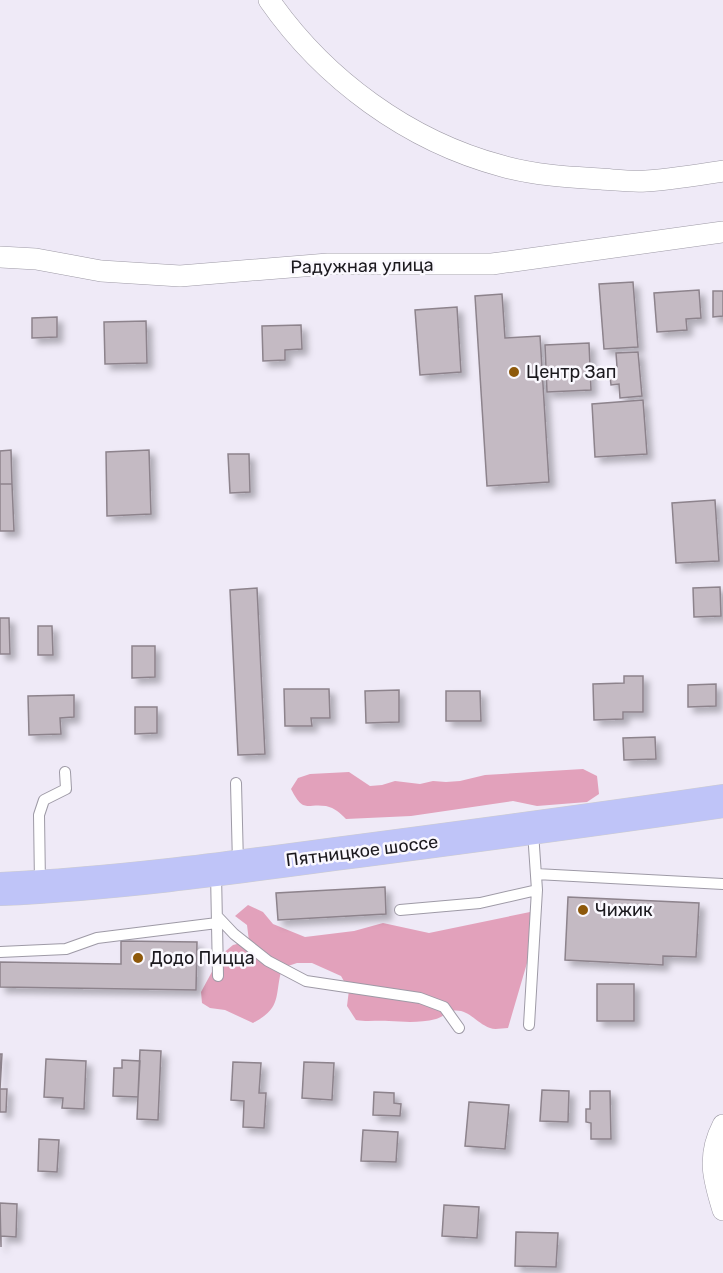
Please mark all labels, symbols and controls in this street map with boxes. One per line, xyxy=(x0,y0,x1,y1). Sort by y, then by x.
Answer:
street label: Радужная улица xyxy=(290,254,434,278)
place label: Центр Зап xyxy=(526,361,616,383)
marker: Центр Зап xyxy=(507,365,521,379)
street label: Пятницкое шоссе xyxy=(285,831,439,871)
place label: Чижик xyxy=(595,899,653,921)
marker: Чижик xyxy=(576,903,590,917)
place label: Додо Пицца xyxy=(150,947,255,969)
marker: Додо Пицца xyxy=(131,951,145,965)

